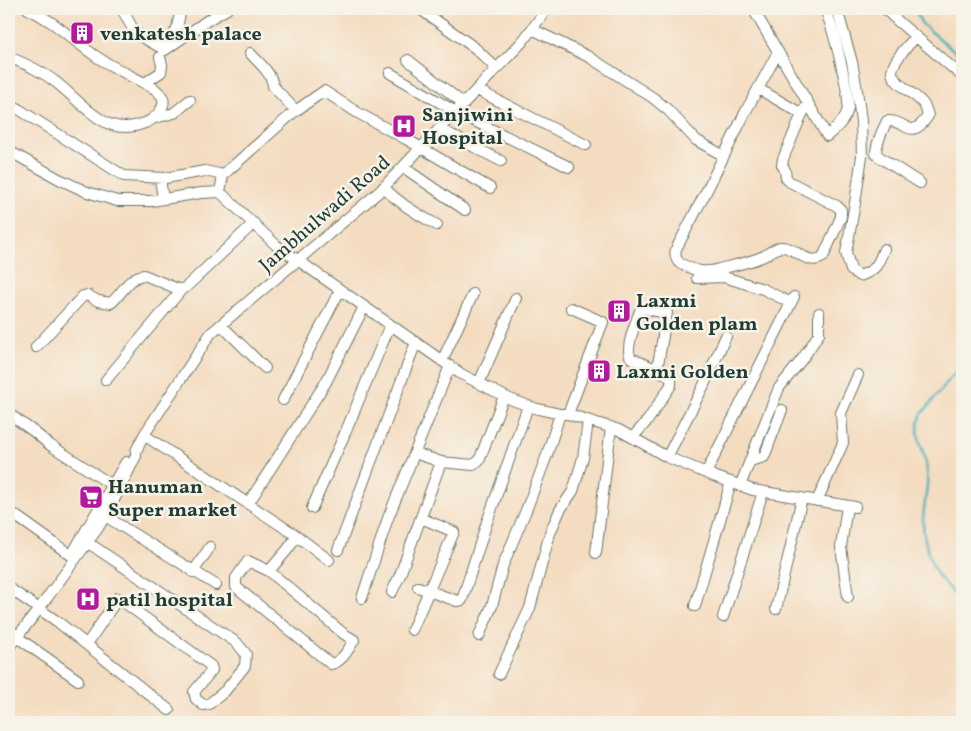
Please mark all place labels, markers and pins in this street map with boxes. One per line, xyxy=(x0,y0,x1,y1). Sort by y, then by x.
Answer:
building icon: venkatesh palace xyxy=(69,20,95,46)
place label: venkatesh palace xyxy=(100,21,262,49)
place label: Sanjiwini Hospital xyxy=(422,102,514,153)
hospital icon: Sanjiwini Hospital xyxy=(391,113,417,139)
place label: Laxmi Golden plam xyxy=(636,288,758,339)
building icon: Laxmi Golden plam xyxy=(606,298,632,324)
building icon: Laxmi Golden xyxy=(586,358,612,384)
place label: Laxmi Golden xyxy=(616,359,749,387)
place label: Hanuman Super market xyxy=(108,474,237,525)
supermarket icon: Hanuman Super market xyxy=(78,484,104,510)
hospital icon: patil hospital xyxy=(75,586,101,612)
place label: patil hospital xyxy=(106,587,233,615)

